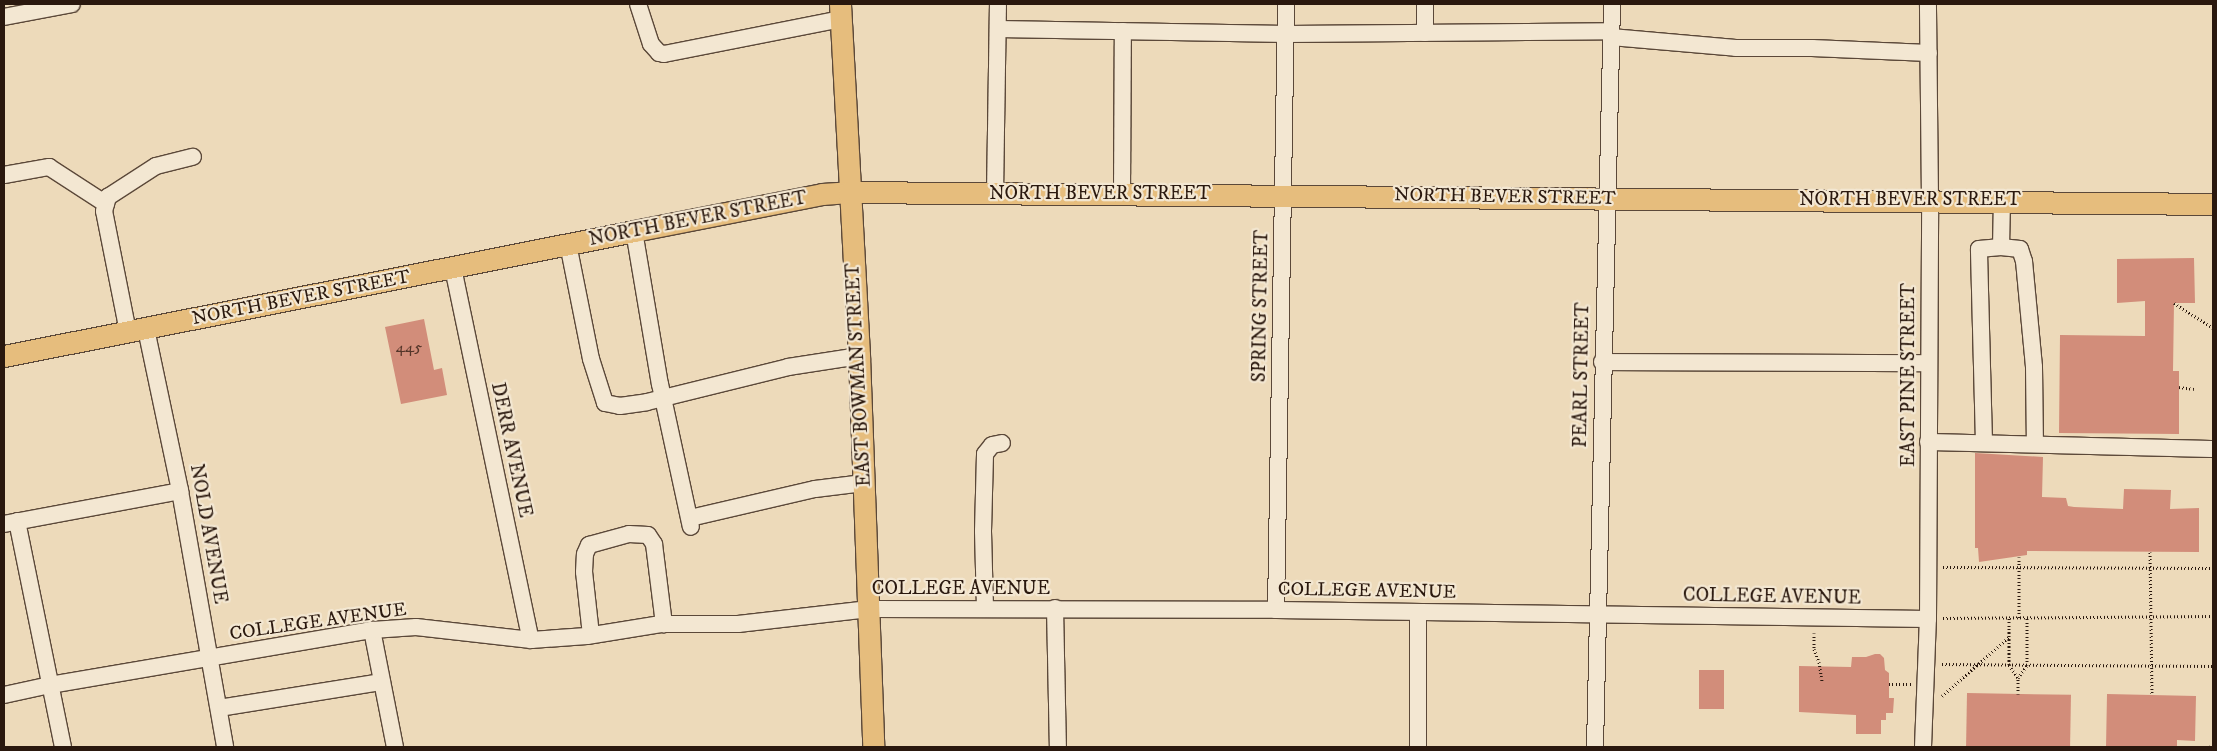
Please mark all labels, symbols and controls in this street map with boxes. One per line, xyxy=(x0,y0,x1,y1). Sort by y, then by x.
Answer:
street label: NORTH BEVER STREET xyxy=(989,183,1211,205)
street label: NORTH BEVER STREET xyxy=(1394,184,1616,210)
street label: NORTH BEVER STREET xyxy=(587,187,809,251)
street label: NORTH BEVER STREET xyxy=(1799,189,2021,211)
street label: SPRING STREET xyxy=(1248,230,1274,382)
street label: EAST BOWMAN STREET xyxy=(842,263,876,487)
street label: NORTH BEVER STREET xyxy=(190,266,412,330)
street label: EAST PINE STREET xyxy=(1898,283,1920,467)
street label: PEARL STREET xyxy=(1569,302,1595,448)
house number: 445 xyxy=(396,337,422,357)
street label: DERR AVENUE xyxy=(486,380,536,520)
street label: NOLD AVENUE xyxy=(185,462,231,606)
street label: COLLEGE AVENUE xyxy=(872,578,1050,600)
street label: COLLEGE AVENUE xyxy=(1278,578,1456,604)
street label: COLLEGE AVENUE xyxy=(1683,584,1861,610)
street label: COLLEGE AVENUE xyxy=(228,598,408,646)

